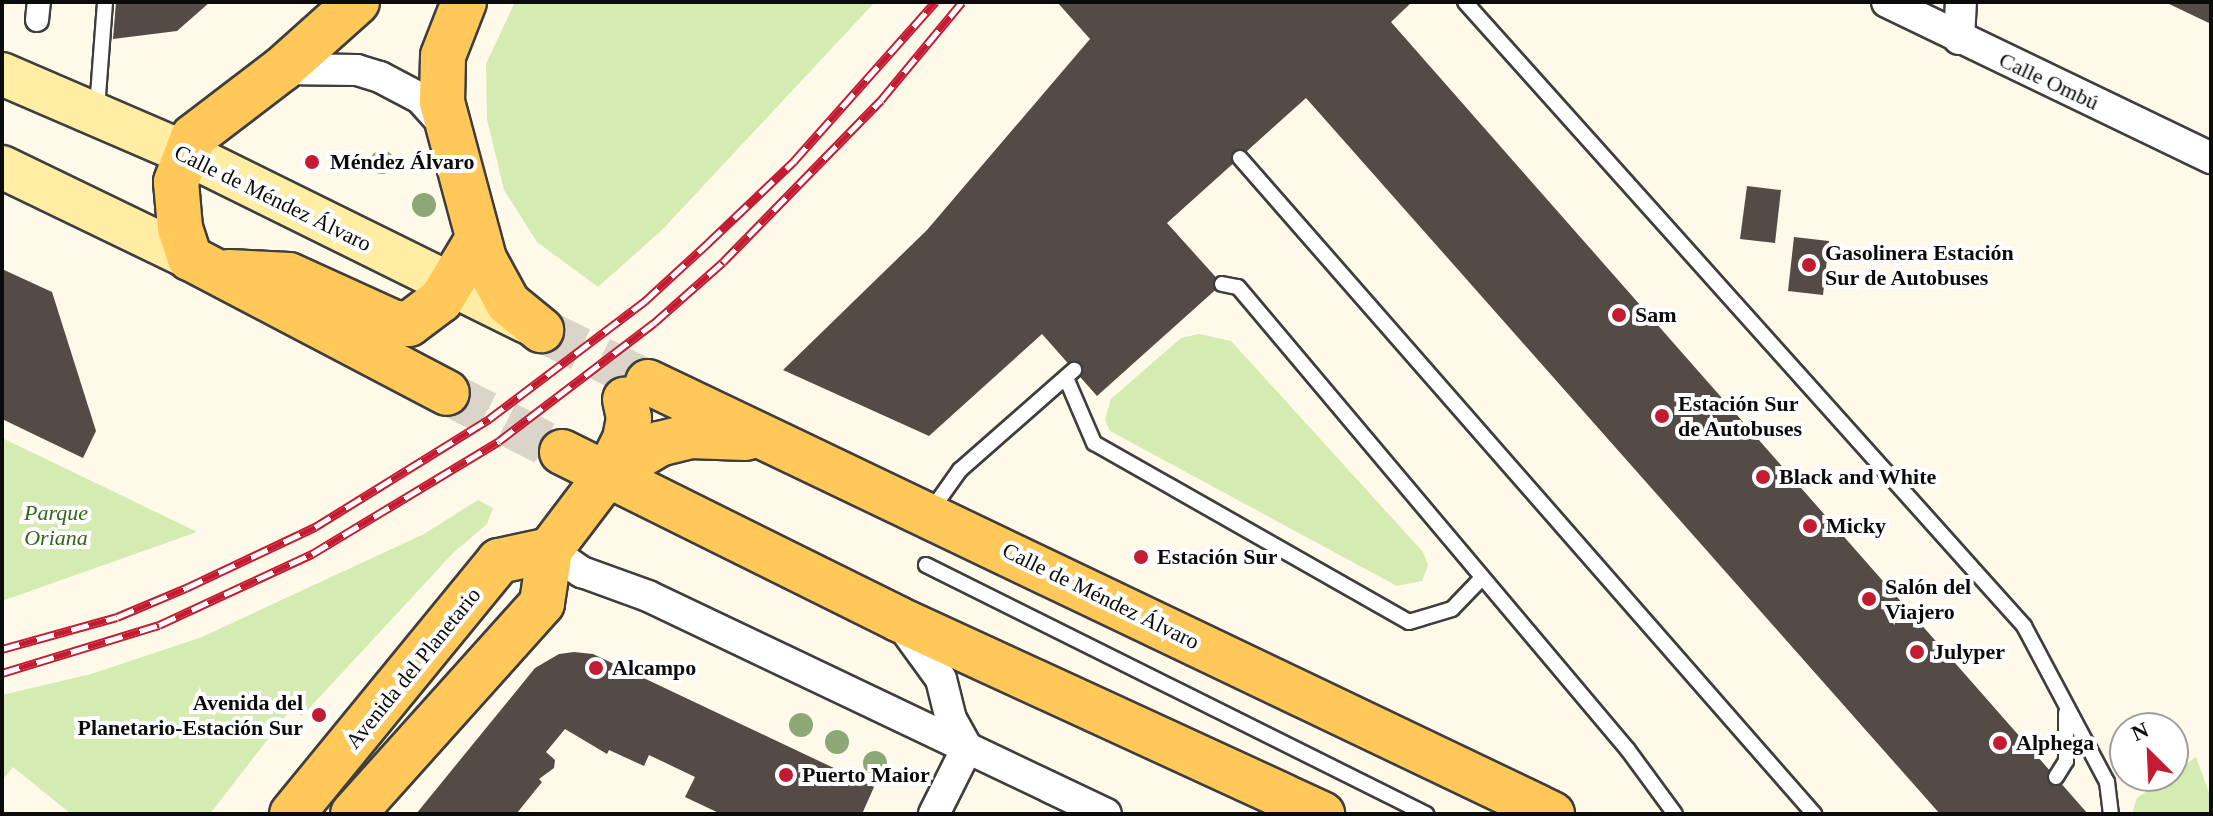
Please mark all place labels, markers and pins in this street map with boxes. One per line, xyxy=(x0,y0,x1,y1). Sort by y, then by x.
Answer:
place label: Méndez Álvaro xyxy=(330,149,474,175)
marker: Méndez Álvaro xyxy=(301,151,323,173)
place label: Gasolinera Estación Sur de Autobuses xyxy=(1825,239,2014,290)
marker: Gasolinera Estación Sur de Autobuses xyxy=(1800,256,1818,274)
place label: Sam xyxy=(1635,302,1677,328)
marker: Sam xyxy=(1610,306,1628,324)
place label: Estación Sur de Autobuses xyxy=(1678,390,1803,442)
marker: Estación Sur de Autobuses xyxy=(1653,407,1671,425)
place label: Black and White xyxy=(1779,464,1937,490)
marker: Black and White xyxy=(1754,468,1772,486)
place label: Micky xyxy=(1826,513,1886,539)
marker: Micky xyxy=(1801,517,1819,535)
place label: Estación Sur xyxy=(1157,544,1277,570)
marker: Estación Sur xyxy=(1132,548,1150,566)
place label: Salón del Viajero xyxy=(1885,573,1971,624)
marker: Salón del Viajero xyxy=(1860,590,1878,608)
place label: Julyper xyxy=(1933,639,2005,665)
marker: Julyper xyxy=(1908,643,1926,661)
place label: Alcampo xyxy=(612,655,696,681)
marker: Alcampo xyxy=(587,659,605,677)
place label: Avenida del Planetario-Estación Sur xyxy=(78,689,303,740)
marker: Avenida del Planetario-Estación Sur xyxy=(310,706,328,724)
place label: Alphega xyxy=(2016,730,2094,756)
marker: Alphega xyxy=(1991,734,2009,752)
place label: Puerto Maior xyxy=(802,762,930,788)
marker: Puerto Maior xyxy=(777,766,795,784)

